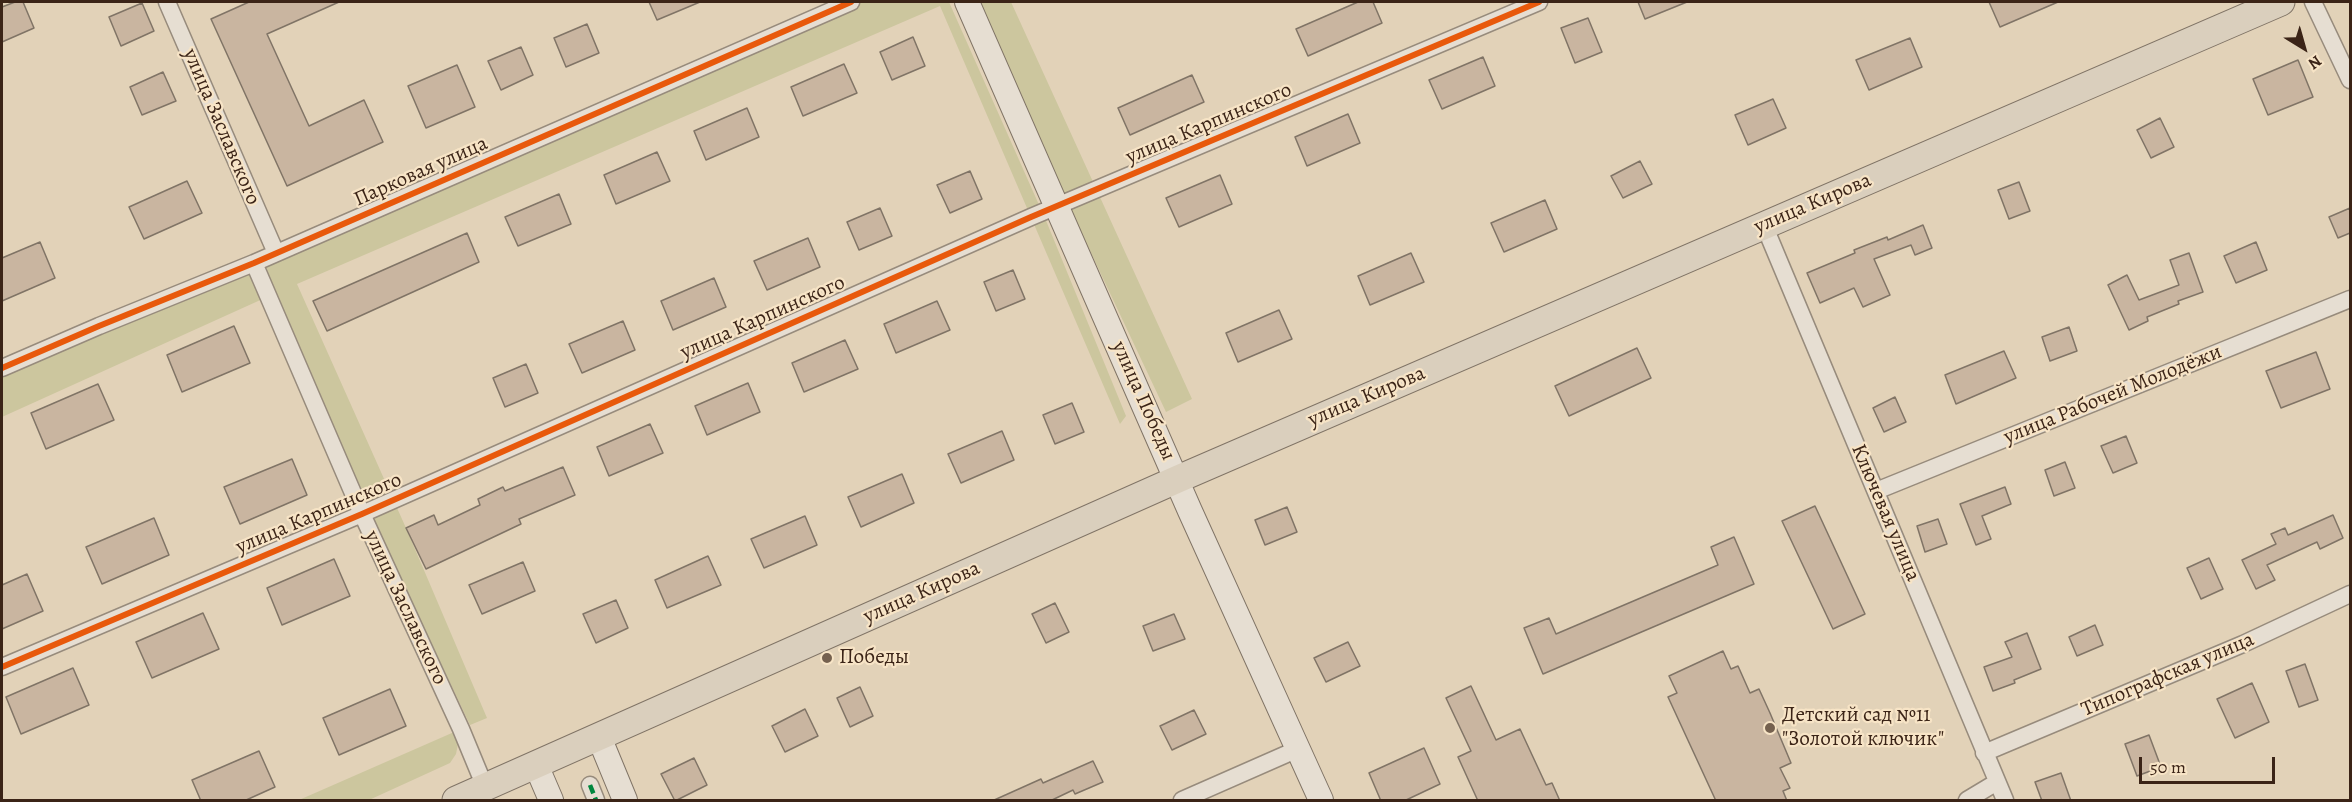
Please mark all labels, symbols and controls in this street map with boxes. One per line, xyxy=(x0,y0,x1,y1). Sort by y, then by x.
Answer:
north arrow xyxy=(2274,18,2334,78)
street label: улица Заславского xyxy=(177,45,265,209)
text: N xyxy=(2304,50,2326,75)
street label: улица Карпинского xyxy=(1122,78,1296,170)
street label: Парковая улица xyxy=(350,131,492,213)
street label: улица Кирова xyxy=(1751,168,1875,240)
street label: улица Карпинского xyxy=(677,270,849,366)
street label: улица Победы xyxy=(1105,337,1181,465)
street label: улица Рабочей Молодёжи xyxy=(2000,340,2226,450)
street label: улица Кирова xyxy=(1305,361,1429,433)
street label: Ключевая улица xyxy=(1845,441,1925,585)
street label: улица Карпинского xyxy=(232,468,406,560)
street label: улица Заславского xyxy=(358,527,452,689)
street label: улица Кирова xyxy=(860,556,984,630)
street label: Типографская улица xyxy=(2078,627,2258,723)
place label: Победы xyxy=(839,645,909,671)
marker: Победы xyxy=(820,651,834,665)
place label: Детский сад №11 "Золотой ключик" xyxy=(1782,703,1944,753)
marker: Детский сад №11 "Золотой ключик" xyxy=(1763,721,1777,735)
scale bar xyxy=(2142,745,2278,783)
text: 50 m xyxy=(2150,755,2186,779)

